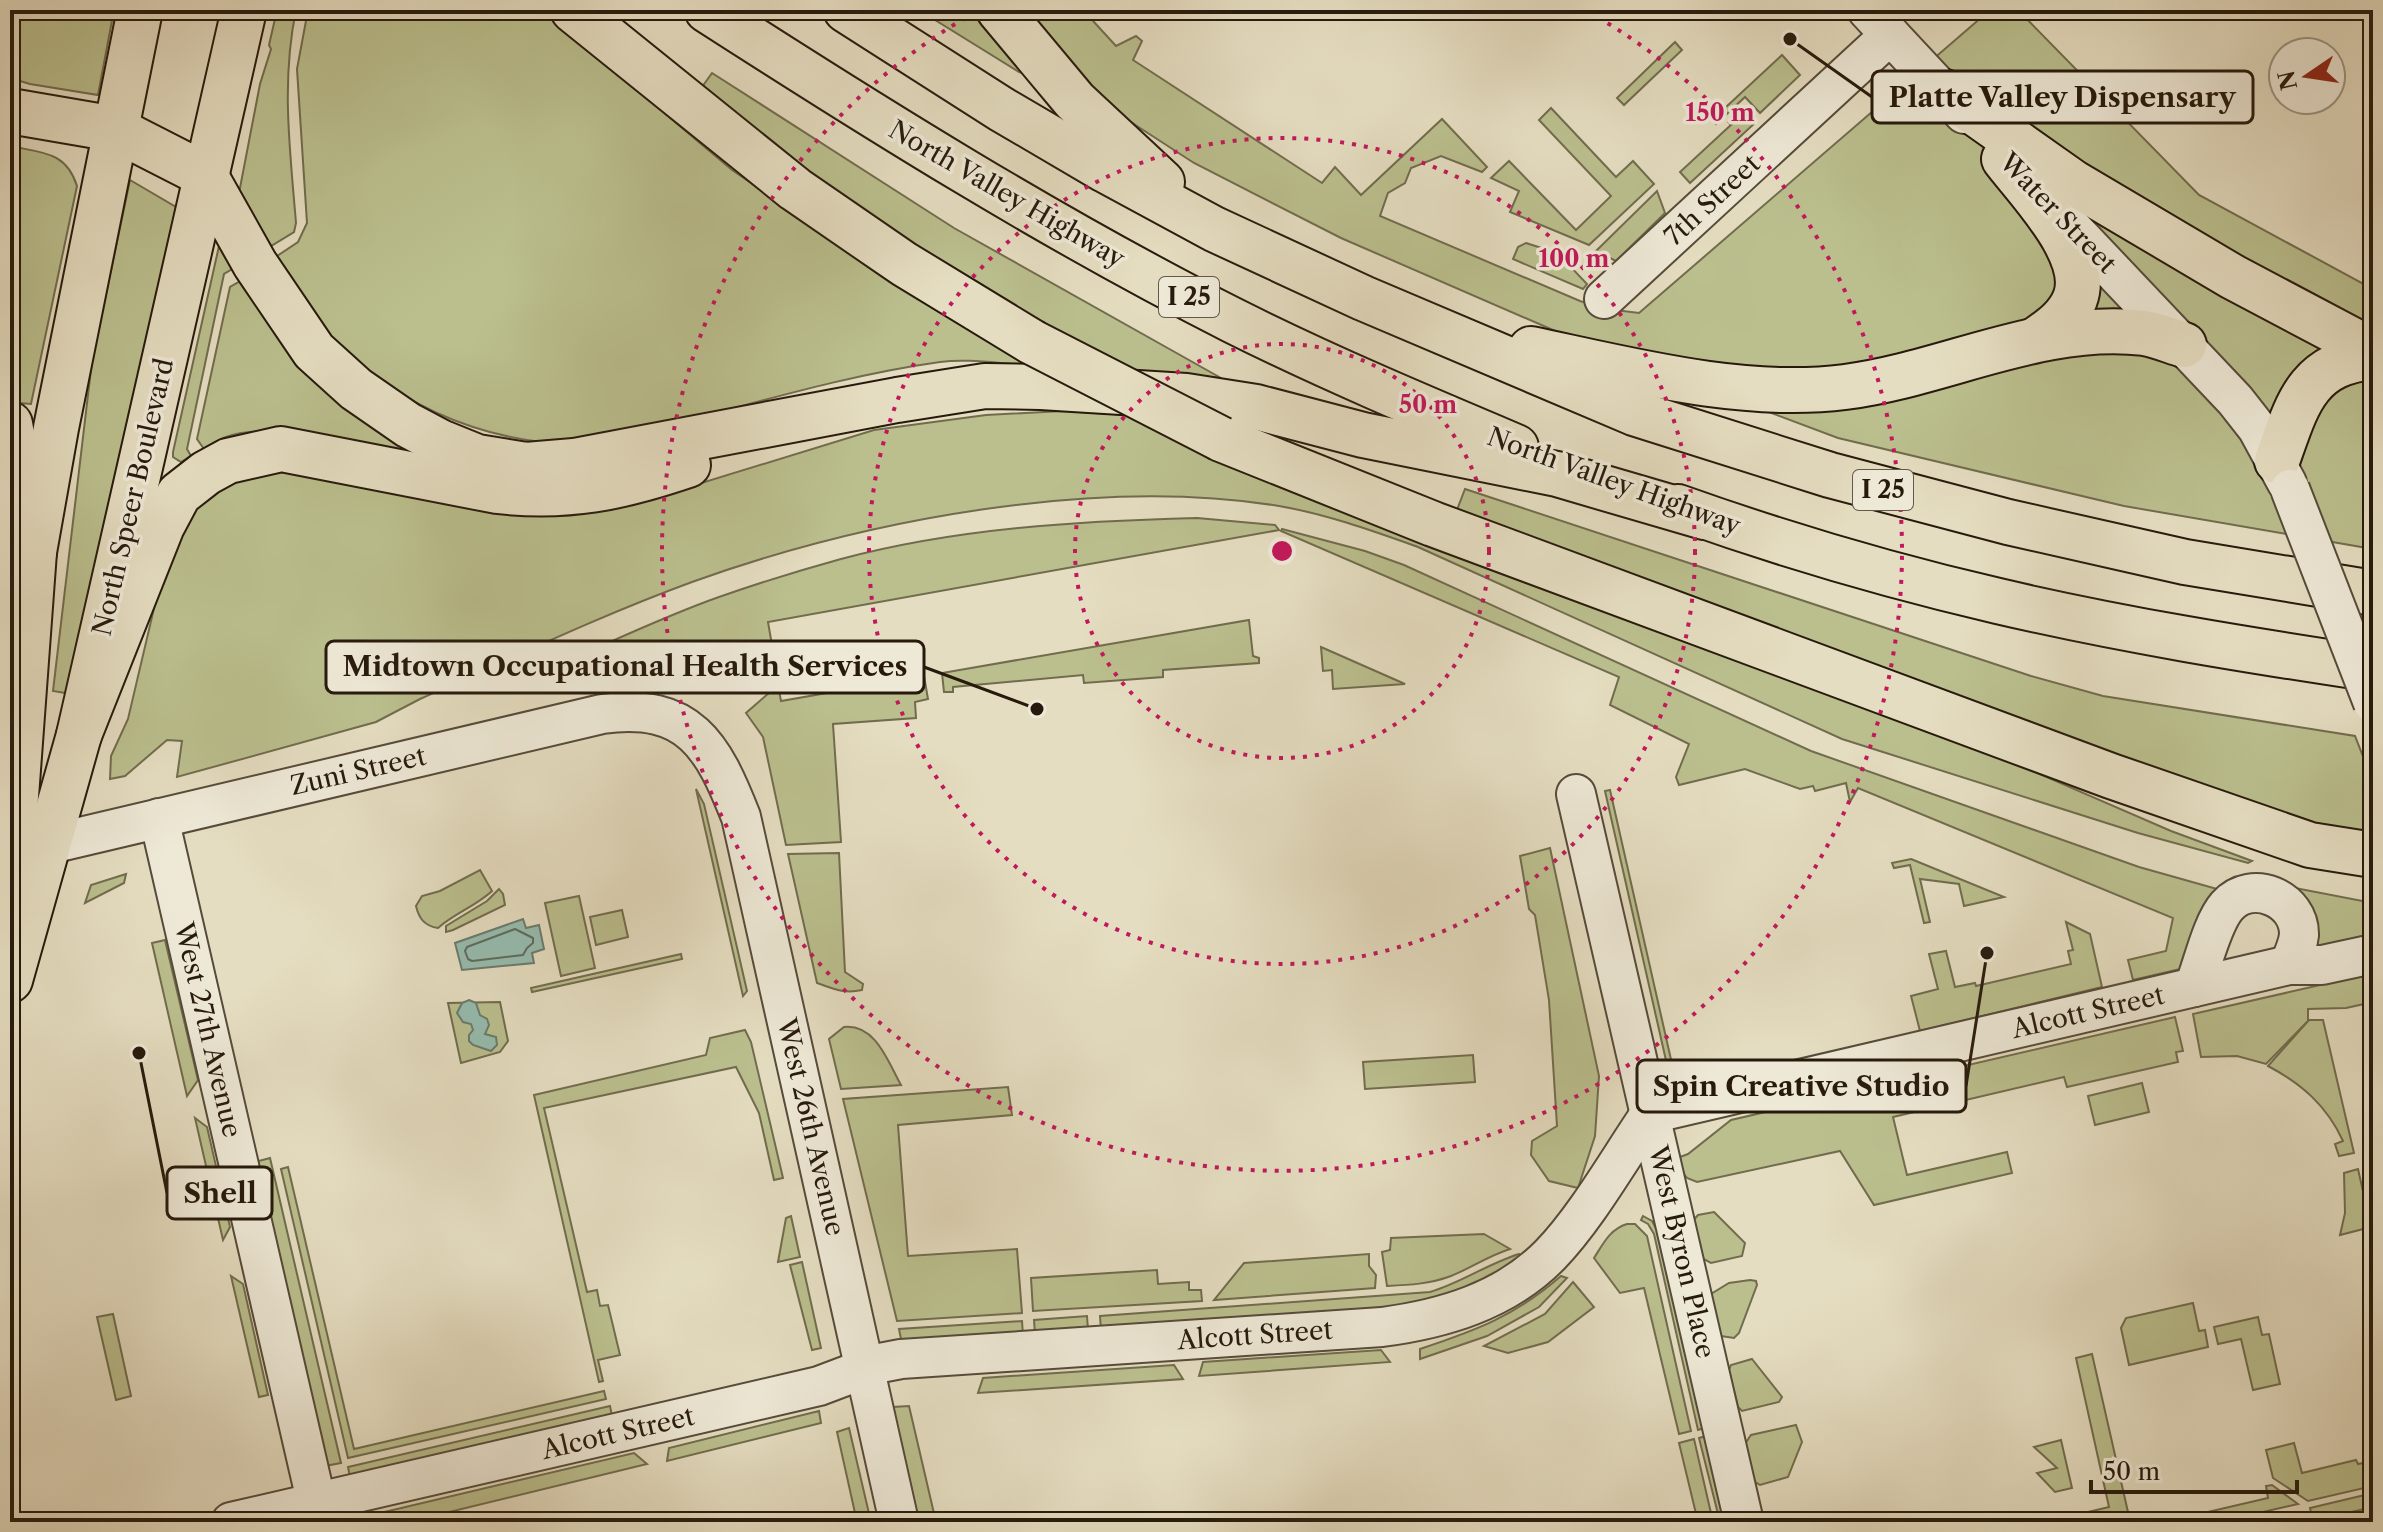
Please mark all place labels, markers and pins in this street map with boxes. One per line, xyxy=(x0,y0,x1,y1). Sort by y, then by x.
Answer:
callout: Platte Valley Dispensary xyxy=(1872,71,2253,123)
centre of rings xyxy=(1268,537,1296,565)
callout: Midtown Occupational Health Services xyxy=(326,641,924,693)
callout: Spin Creative Studio xyxy=(1637,1060,1966,1112)
callout: Shell xyxy=(167,1167,272,1219)

